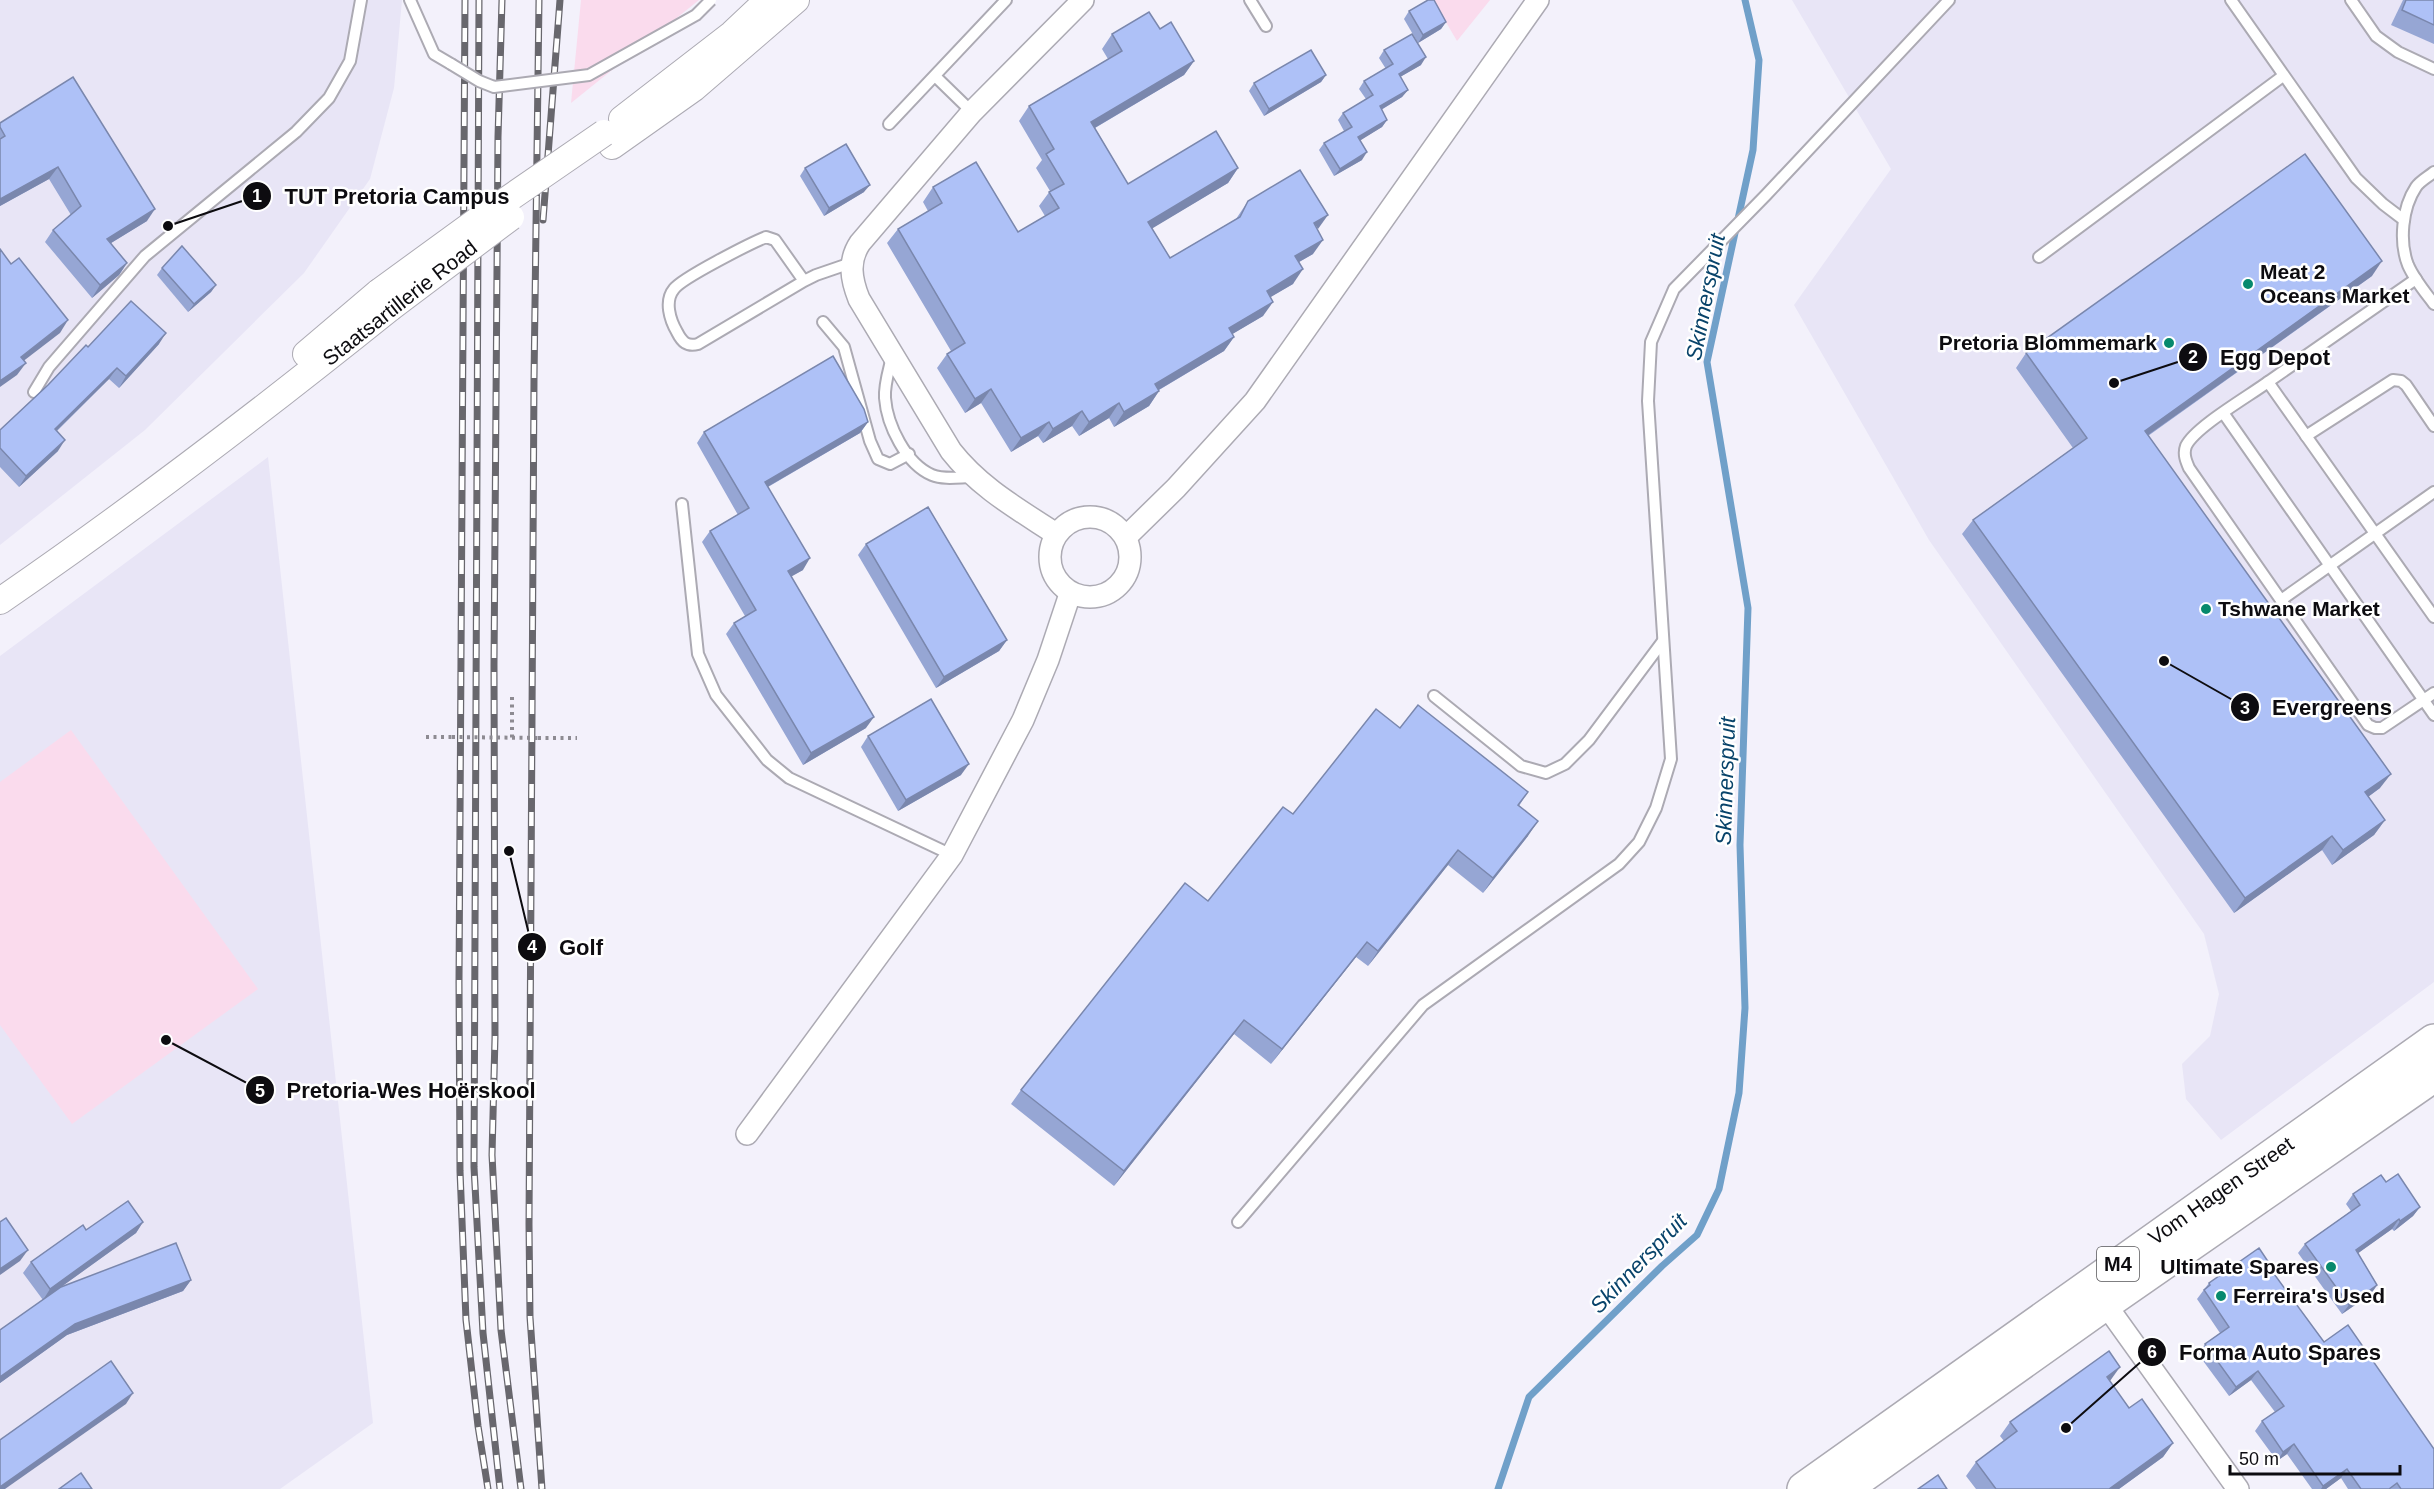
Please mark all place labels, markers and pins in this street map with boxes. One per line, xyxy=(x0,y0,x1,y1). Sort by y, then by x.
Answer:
callout: TUT Pretoria Campus xyxy=(242,176,521,216)
place label: Meat 2 Oceans Market xyxy=(2260,260,2409,307)
marker: Meat 2 Oceans Market xyxy=(2241,277,2255,291)
place label: Pretoria Blommemark xyxy=(1939,331,2157,354)
marker: Pretoria Blommemark xyxy=(2162,336,2176,350)
callout: Egg Depot xyxy=(2178,337,2342,377)
place label: Tshwane Market xyxy=(2218,597,2380,620)
marker: Tshwane Market xyxy=(2199,602,2213,616)
callout: Evergreens xyxy=(2230,687,2404,727)
callout: Golf xyxy=(517,927,615,967)
callout: Pretoria-Wes Hoërskool xyxy=(245,1070,548,1110)
place label: Ultimate Spares xyxy=(2160,1255,2319,1278)
marker: Ultimate Spares xyxy=(2324,1260,2338,1274)
place label: Ferreira's Used xyxy=(2233,1284,2385,1307)
marker: Ferreira's Used xyxy=(2214,1289,2228,1303)
callout: Forma Auto Spares xyxy=(2137,1332,2394,1372)

